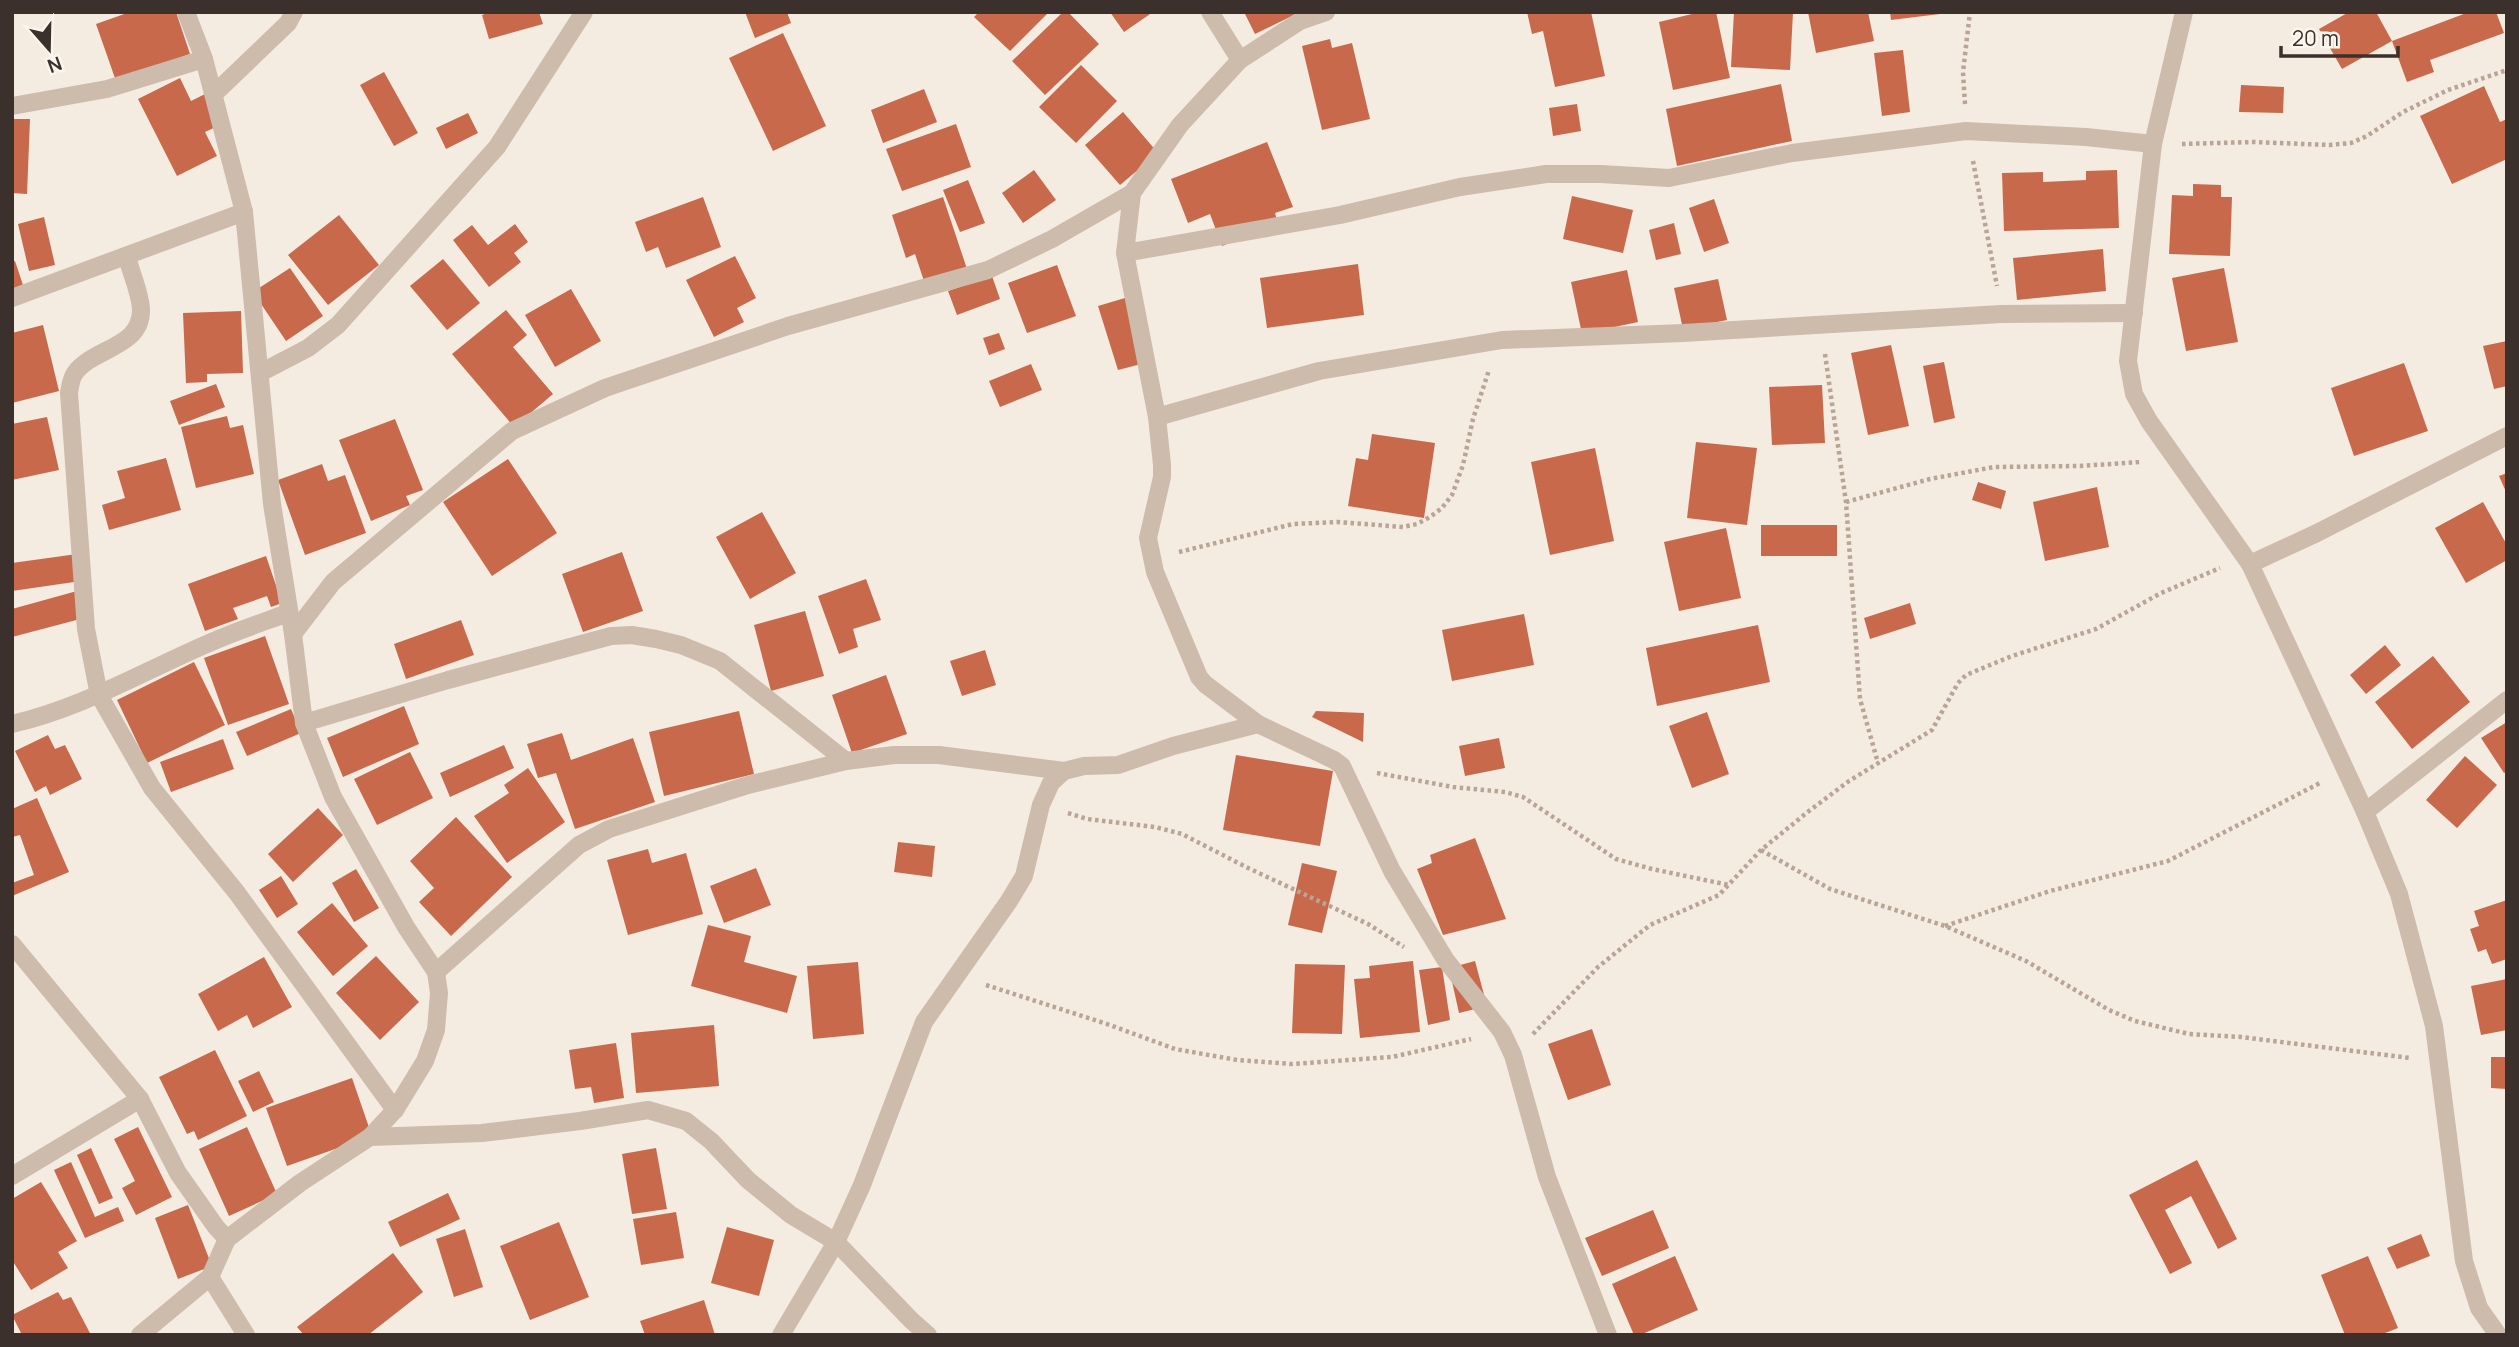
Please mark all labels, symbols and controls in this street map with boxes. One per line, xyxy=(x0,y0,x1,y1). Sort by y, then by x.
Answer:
north arrow xyxy=(14,14,84,84)
scale bar xyxy=(2281,14,2398,58)
text: 20 m xyxy=(2292,24,2339,52)
text: N xyxy=(44,50,66,80)

